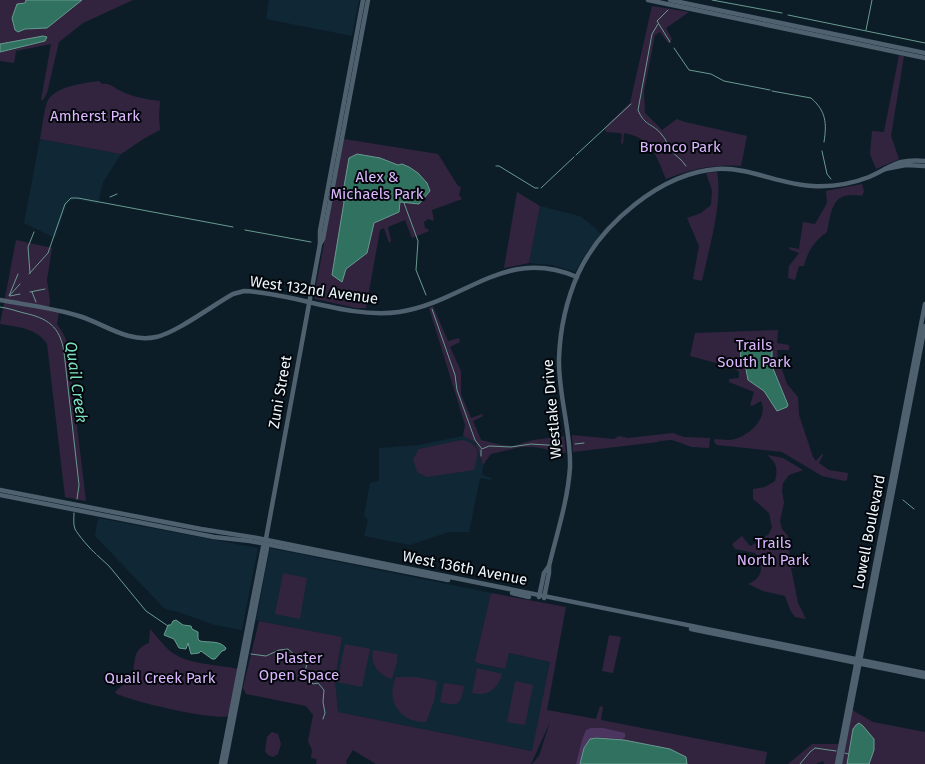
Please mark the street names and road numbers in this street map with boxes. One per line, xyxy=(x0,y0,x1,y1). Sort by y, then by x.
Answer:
street label: West 132nd Avenue xyxy=(249,272,379,308)
street label: Zuni Street xyxy=(265,353,295,430)
street label: Westlake Drive xyxy=(539,358,565,460)
street label: Lowell Boulevard xyxy=(849,473,889,591)
street label: West 136th Avenue xyxy=(401,547,529,589)

